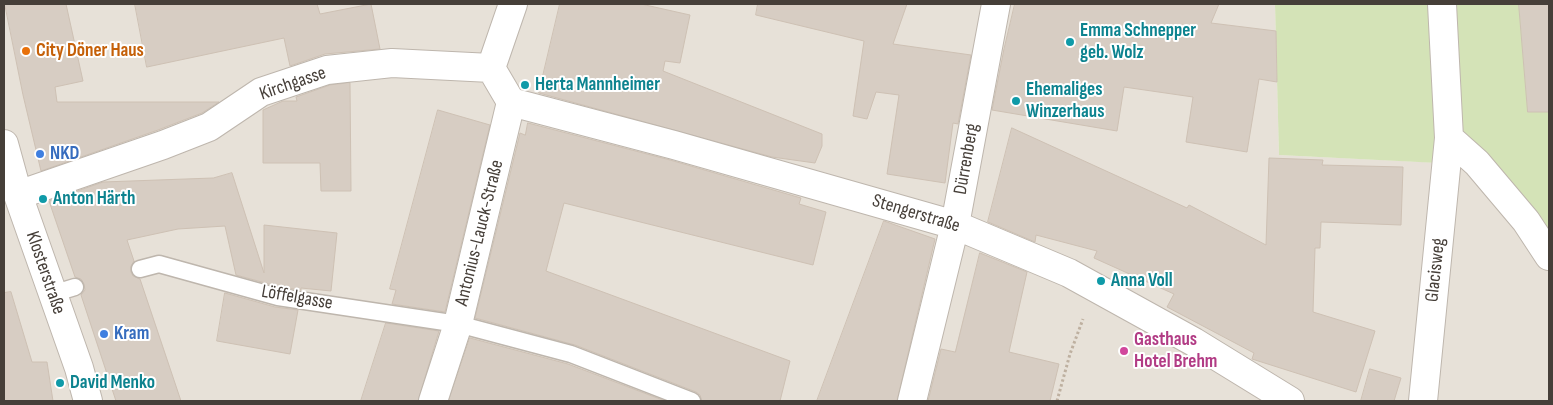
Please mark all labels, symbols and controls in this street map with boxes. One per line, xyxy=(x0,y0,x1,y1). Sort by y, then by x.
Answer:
place label: Emma Schnepper geb. Wolz xyxy=(1080,20,1196,64)
marker: Emma Schnepper geb. Wolz xyxy=(1064,36,1076,48)
place label: City Döner Haus xyxy=(36,40,144,62)
marker: City Döner Haus xyxy=(20,45,32,57)
street label: Kirchgasse xyxy=(257,62,329,106)
place label: Herta Mannheimer xyxy=(535,74,660,96)
marker: Herta Mannheimer xyxy=(519,79,531,91)
place label: Ehemaliges Winzerhaus xyxy=(1026,79,1104,123)
marker: Ehemaliges Winzerhaus xyxy=(1010,95,1022,107)
street label: Dürrenberg xyxy=(950,122,984,196)
place label: NKD xyxy=(50,143,79,165)
marker: NKD xyxy=(34,148,46,160)
street label: Antonius-Lauck-Straße xyxy=(451,158,509,308)
place label: Anton Härth xyxy=(53,188,135,210)
street label: Stengerstraße xyxy=(869,190,963,238)
marker: Anton Härth xyxy=(37,193,49,205)
street label: Klosterstraße xyxy=(20,229,70,317)
street label: Glacisweg xyxy=(1421,237,1451,303)
place label: Anna Voll xyxy=(1111,270,1173,292)
marker: Anna Voll xyxy=(1095,275,1107,287)
street label: Löffelgasse xyxy=(260,281,334,315)
place label: Kram xyxy=(114,323,149,345)
marker: Kram xyxy=(98,328,110,340)
place label: Gasthaus Hotel Brehm xyxy=(1134,329,1217,373)
marker: Gasthaus Hotel Brehm xyxy=(1118,345,1130,357)
place label: David Menko xyxy=(70,372,155,394)
marker: David Menko xyxy=(54,377,66,389)

